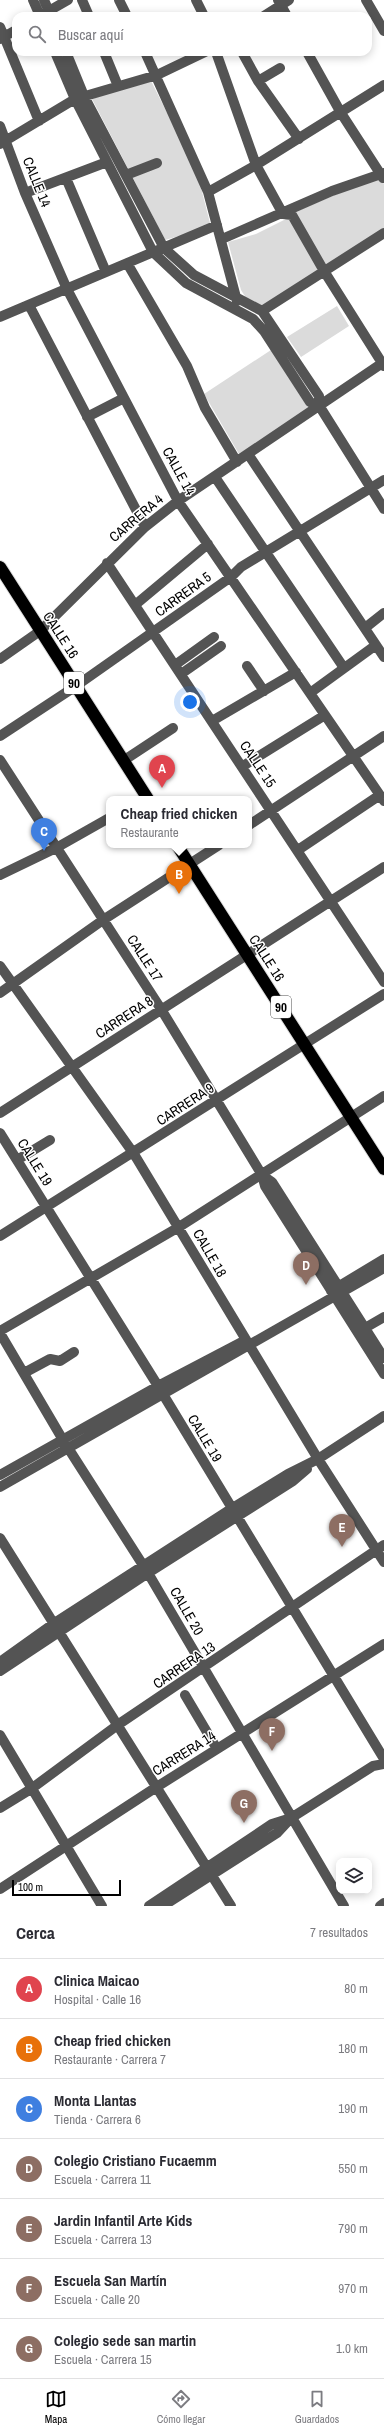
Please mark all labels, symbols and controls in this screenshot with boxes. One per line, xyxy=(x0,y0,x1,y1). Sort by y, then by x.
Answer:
search box xyxy=(12,12,372,56)
icon: search xyxy=(26,23,48,45)
text: Buscar aquí xyxy=(58,24,124,45)
street label: CALLE 14 xyxy=(19,154,55,210)
street label: CALLE 14 xyxy=(158,444,200,499)
street label: CARRERA 4 xyxy=(105,490,167,546)
street label: CARRERA 5 xyxy=(151,568,215,620)
street label: CALLE 16 xyxy=(39,608,83,662)
road number: 90 xyxy=(64,672,84,694)
your location xyxy=(180,692,200,712)
street label: CALLE 15 xyxy=(236,737,280,791)
pin: A xyxy=(149,755,175,788)
popup xyxy=(106,796,252,848)
text: Cheap fried chicken xyxy=(121,803,237,824)
pin: C xyxy=(31,818,57,851)
text: Restaurante xyxy=(121,824,179,841)
pin: B xyxy=(166,861,192,894)
street label: CALLE 17 xyxy=(123,931,167,985)
street label: CALLE 16 xyxy=(245,931,289,985)
street label: CARRERA 8 xyxy=(92,992,156,1042)
road number: 90 xyxy=(271,996,291,1018)
street label: CARRERA 9 xyxy=(153,1079,217,1129)
street label: CALLE 19 xyxy=(13,1135,57,1189)
street label: CALLE 18 xyxy=(189,1226,231,1280)
pin: D xyxy=(293,1252,319,1285)
street label: CALLE 19 xyxy=(184,1411,226,1465)
pin: E xyxy=(329,1514,355,1547)
street label: CALLE 20 xyxy=(166,1584,208,1638)
street label: CARRERA 13 xyxy=(149,1638,219,1692)
pin: F xyxy=(259,1718,285,1751)
street label: CARRERA 14 xyxy=(149,1726,220,1780)
pin: G xyxy=(231,1790,257,1823)
map controls xyxy=(336,1858,372,1894)
button: layers xyxy=(336,1858,372,1894)
scale bar xyxy=(12,1878,121,1897)
text: 100 m xyxy=(18,1880,43,1894)
text: Cerca xyxy=(16,1921,55,1944)
text: 7 resultados xyxy=(310,1924,368,1941)
text: Clinica Maicao xyxy=(54,1970,139,1991)
text: A xyxy=(25,1980,33,1997)
text: 80 m xyxy=(344,1980,368,1997)
text: Hospital · Calle 16 xyxy=(54,1991,141,2008)
text: Cheap fried chicken xyxy=(54,2030,171,2051)
text: B xyxy=(25,2040,33,2057)
text: 180 m xyxy=(338,2040,368,2057)
text: Restaurante · Carrera 7 xyxy=(54,2051,166,2068)
text: Monta Llantas xyxy=(54,2090,137,2111)
text: C xyxy=(25,2100,33,2117)
text: 190 m xyxy=(338,2100,368,2117)
text: Tienda · Carrera 6 xyxy=(54,2111,141,2128)
text: Colegio Cristiano Fucaemm xyxy=(54,2150,217,2171)
text: D xyxy=(25,2160,33,2177)
text: 550 m xyxy=(338,2160,368,2177)
text: Escuela · Carrera 11 xyxy=(54,2171,151,2188)
text: Jardin Infantil Arte Kids xyxy=(54,2210,192,2231)
text: E xyxy=(25,2220,33,2237)
text: 790 m xyxy=(338,2220,368,2237)
text: Escuela · Carrera 13 xyxy=(54,2231,152,2248)
text: Escuela San Martín xyxy=(54,2270,167,2291)
text: F xyxy=(26,2280,32,2297)
text: 970 m xyxy=(338,2280,368,2297)
text: Escuela · Calle 20 xyxy=(54,2291,140,2308)
text: Colegio sede san martin xyxy=(54,2330,196,2351)
text: G xyxy=(25,2340,33,2357)
text: 1.0 km xyxy=(336,2340,368,2357)
text: Escuela · Carrera 15 xyxy=(54,2351,152,2368)
tab: Mapa xyxy=(45,2388,67,2426)
tab: Cómo llegar xyxy=(157,2388,205,2426)
tab: Guardados xyxy=(295,2388,339,2426)

